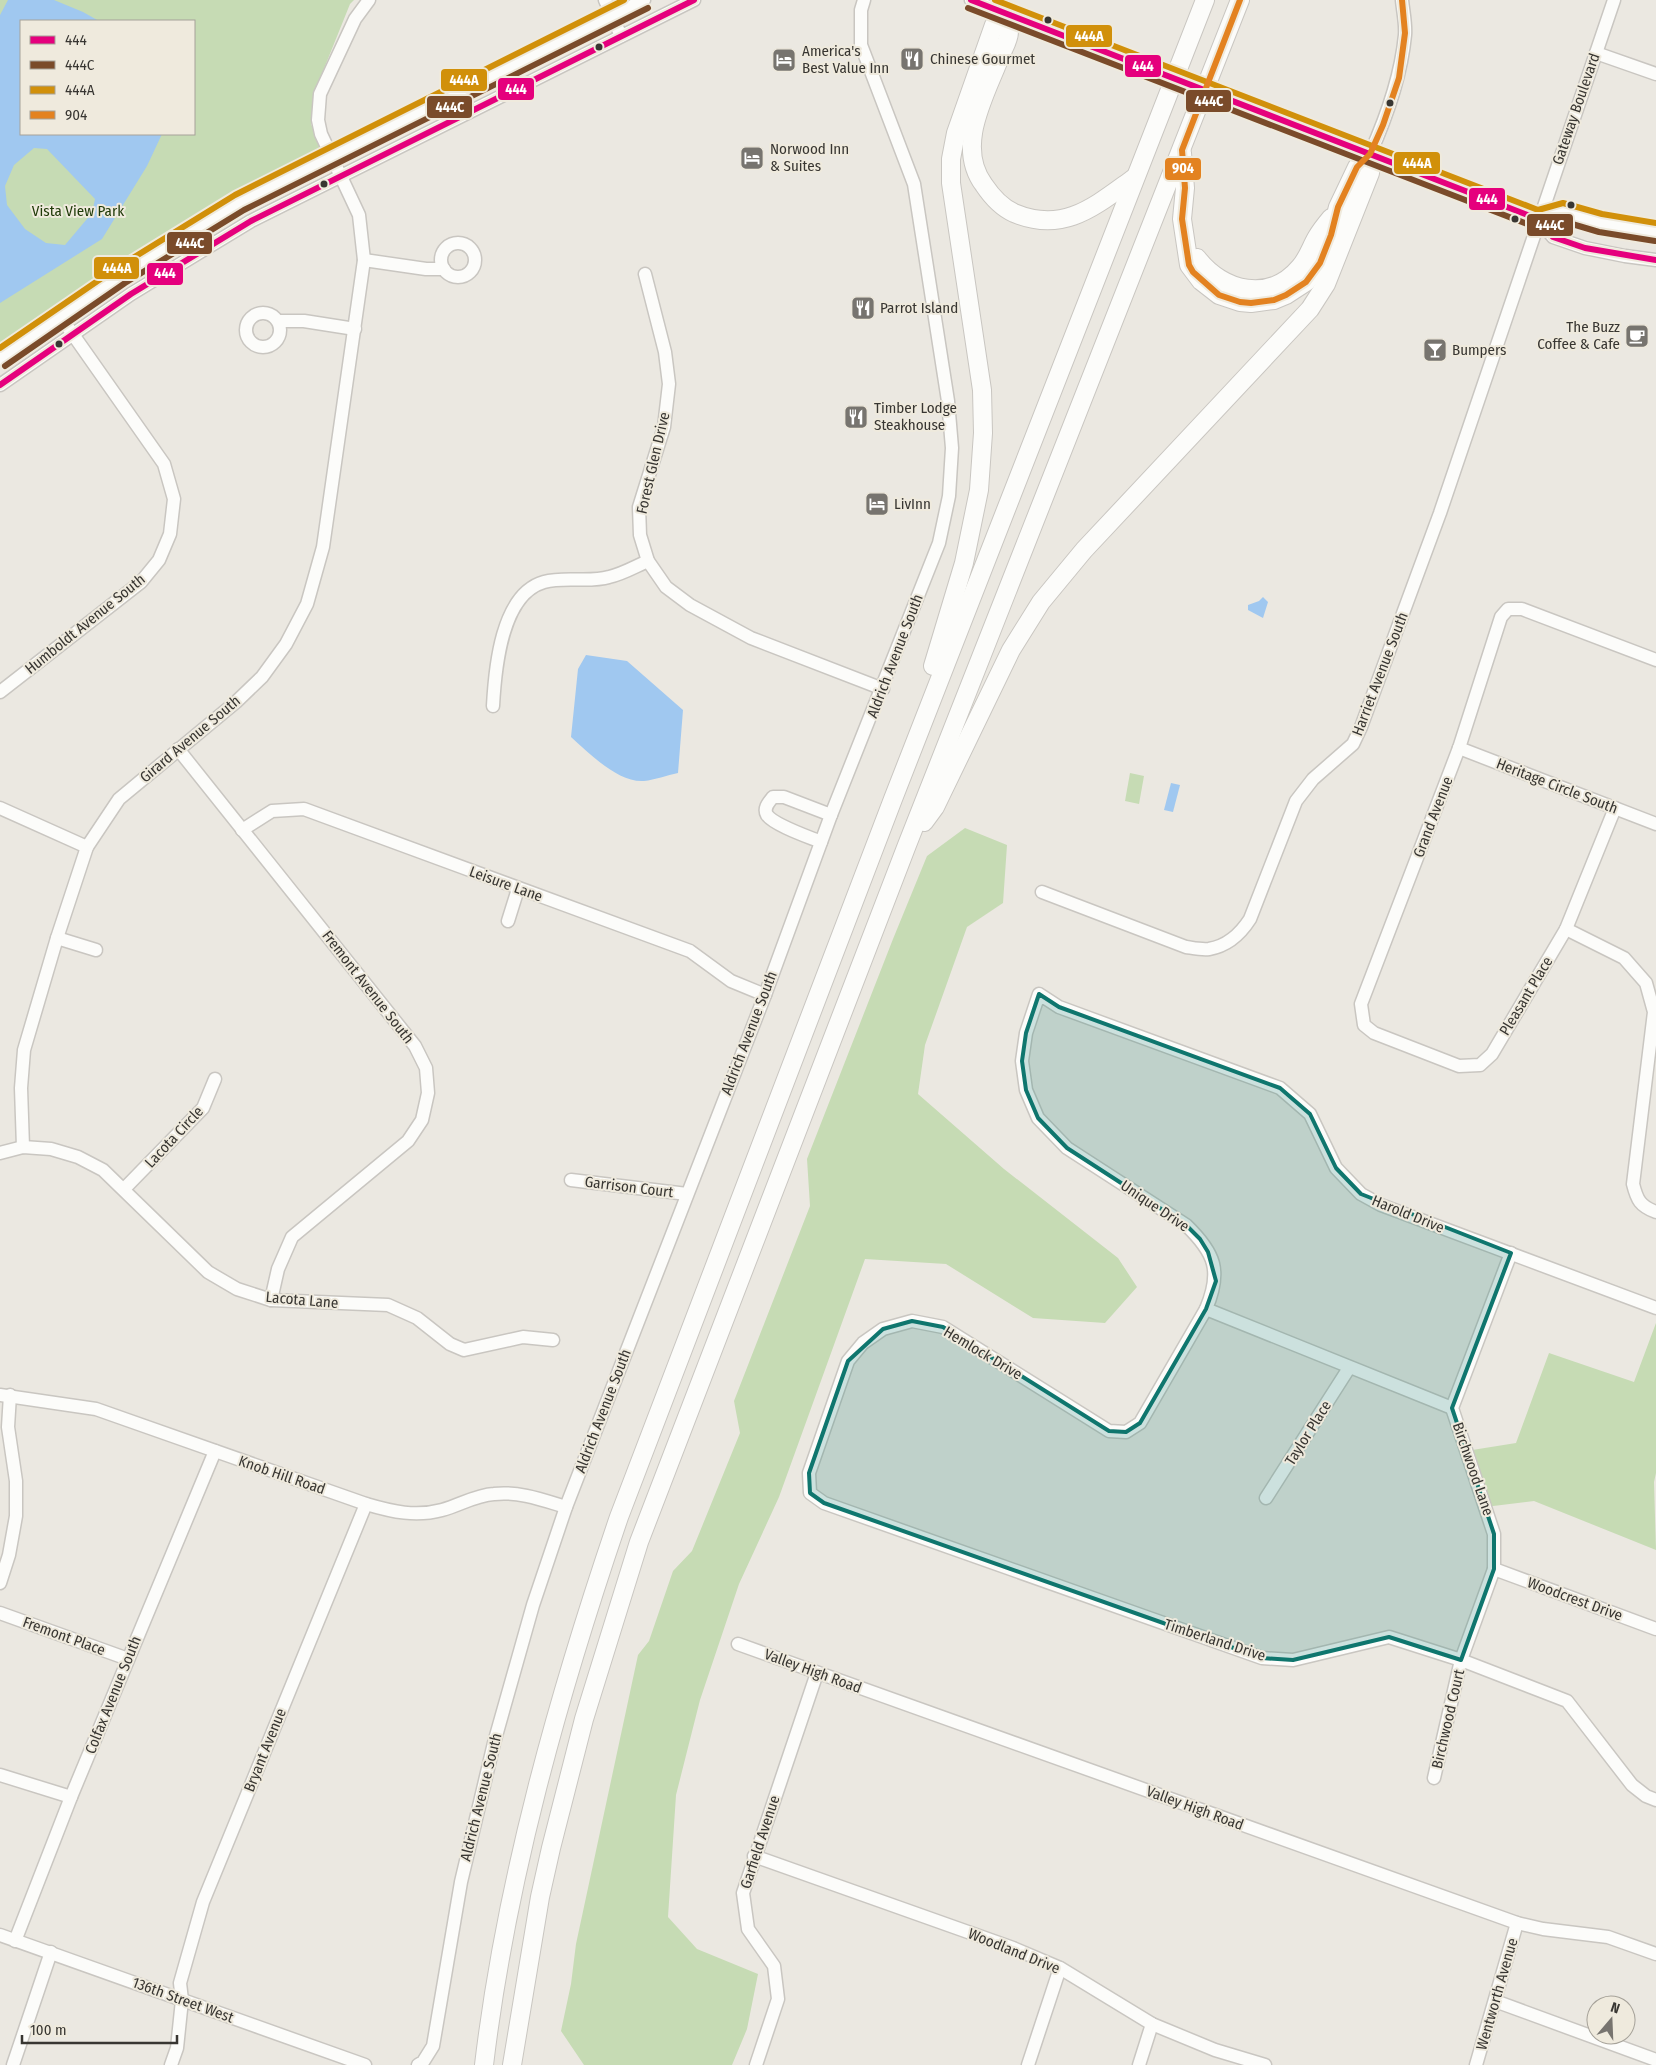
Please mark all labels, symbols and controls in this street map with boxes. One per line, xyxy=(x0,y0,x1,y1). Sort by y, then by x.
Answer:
unlabelled marker xyxy=(1043,15,1053,25)
legend xyxy=(20,20,195,135)
line badge: 444A xyxy=(1065,24,1113,48)
text: 444A xyxy=(1074,28,1104,45)
text: 444 xyxy=(65,31,87,49)
unlabelled marker xyxy=(594,42,604,52)
place label: America's Best Value Inn xyxy=(802,42,889,77)
restaurant icon: Chinese Gourmet xyxy=(899,46,925,72)
hotel icon: America's Best Value Inn xyxy=(771,47,797,73)
place label: Chinese Gourmet xyxy=(930,50,1035,68)
street label: Gateway Boulevard xyxy=(1548,51,1604,167)
line badge: 444 xyxy=(1124,54,1162,78)
text: 444C xyxy=(65,56,95,74)
text: 444 xyxy=(1132,58,1154,75)
line badge: 444A xyxy=(440,68,488,92)
text: 444A xyxy=(449,72,479,89)
line badge: 444 xyxy=(497,77,535,101)
text: 444A xyxy=(65,81,95,99)
text: 444 xyxy=(505,81,527,98)
line badge: 444C xyxy=(1185,89,1232,113)
text: 444C xyxy=(1195,93,1224,110)
line badge: 444C xyxy=(426,95,473,119)
unlabelled marker xyxy=(1385,98,1395,108)
text: 444C xyxy=(436,99,465,116)
text: 904 xyxy=(65,106,87,124)
place label: Norwood Inn & Suites xyxy=(770,140,849,175)
hotel icon: Norwood Inn & Suites xyxy=(739,145,765,171)
line badge: 444A xyxy=(1393,151,1441,175)
text: 444A xyxy=(1402,155,1432,172)
line badge: 904 xyxy=(1164,157,1202,181)
text: 904 xyxy=(1172,160,1194,177)
unlabelled marker xyxy=(319,179,329,189)
line badge: 444 xyxy=(1468,187,1506,211)
text: 444 xyxy=(1476,191,1498,208)
unlabelled marker xyxy=(1566,200,1576,210)
park label: Vista View Park xyxy=(32,202,124,220)
line badge: 444C xyxy=(1526,213,1574,237)
unlabelled marker xyxy=(1510,214,1520,224)
text: 444C xyxy=(1536,217,1565,234)
line badge: 444C xyxy=(166,231,213,255)
text: 444C xyxy=(176,235,205,252)
line badge: 444A xyxy=(93,256,140,280)
text: 444A xyxy=(102,260,132,277)
line badge: 444 xyxy=(146,262,184,286)
text: 444 xyxy=(154,265,176,282)
restaurant icon: Parrot Island xyxy=(850,295,876,321)
place label: Parrot Island xyxy=(880,299,958,317)
place label: The Buzz Coffee & Cafe xyxy=(1537,318,1620,353)
cafe icon: The Buzz Coffee & Cafe xyxy=(1624,323,1650,349)
bar icon: Bumpers xyxy=(1422,337,1448,363)
unlabelled marker xyxy=(54,339,64,349)
place label: Bumpers xyxy=(1452,341,1506,359)
place label: Timber Lodge Steakhouse xyxy=(874,399,957,434)
restaurant icon: Timber Lodge Steakhouse xyxy=(843,404,869,430)
street label: Forest Glen Drive xyxy=(633,410,673,516)
hotel icon: LivInn xyxy=(864,491,890,517)
place label: LivInn xyxy=(894,495,931,513)
street label: Humboldt Avenue South xyxy=(21,570,149,678)
street label: Aldrich Avenue South xyxy=(863,591,927,721)
street label: Harriet Avenue South xyxy=(1348,610,1412,738)
street label: Girard Avenue South xyxy=(136,692,244,786)
street label: Heritage Circle South xyxy=(1494,755,1620,817)
street label: Grand Avenue xyxy=(1409,774,1457,860)
street label: Leisure Lane xyxy=(467,862,545,906)
street label: Fremont Avenue South xyxy=(318,927,418,1047)
street label: Pleasant Place xyxy=(1495,953,1557,1039)
street label: Aldrich Avenue South xyxy=(717,968,781,1098)
street label: Lacota Circle xyxy=(141,1103,207,1171)
street label: Garrison Court xyxy=(584,1173,674,1201)
street label: Unique Drive xyxy=(1117,1176,1193,1236)
street label: Harold Drive xyxy=(1369,1191,1447,1237)
street label: Lacota Lane xyxy=(265,1288,339,1312)
street label: Hemlock Drive xyxy=(940,1322,1026,1384)
street label: Aldrich Avenue South xyxy=(571,1346,635,1476)
street label: Taylor Place xyxy=(1281,1397,1335,1469)
street label: Birchwood Lane xyxy=(1449,1420,1497,1518)
street label: Knob Hill Road xyxy=(236,1452,328,1498)
street label: Woodcrest Drive xyxy=(1525,1573,1625,1625)
street label: Fremont Place xyxy=(20,1613,108,1659)
street label: Timberland Drive xyxy=(1162,1615,1268,1665)
street label: Colfax Avenue South xyxy=(81,1633,145,1757)
street label: Valley High Road xyxy=(762,1645,864,1697)
street label: Birchwood Court xyxy=(1428,1667,1468,1770)
street label: Bryant Avenue xyxy=(240,1706,290,1794)
street label: Aldrich Avenue South xyxy=(456,1731,506,1863)
street label: Valley High Road xyxy=(1144,1782,1246,1834)
street label: Garfield Avenue xyxy=(736,1793,784,1891)
street label: Woodland Drive xyxy=(965,1924,1063,1978)
street label: Wentworth Avenue xyxy=(1472,1936,1522,2052)
street label: 136th Street West xyxy=(130,1973,236,2027)
north arrow xyxy=(1586,1995,1636,2045)
text: N xyxy=(1608,1999,1622,2018)
scale bar xyxy=(22,2012,178,2044)
text: 100 m xyxy=(30,2021,67,2039)

